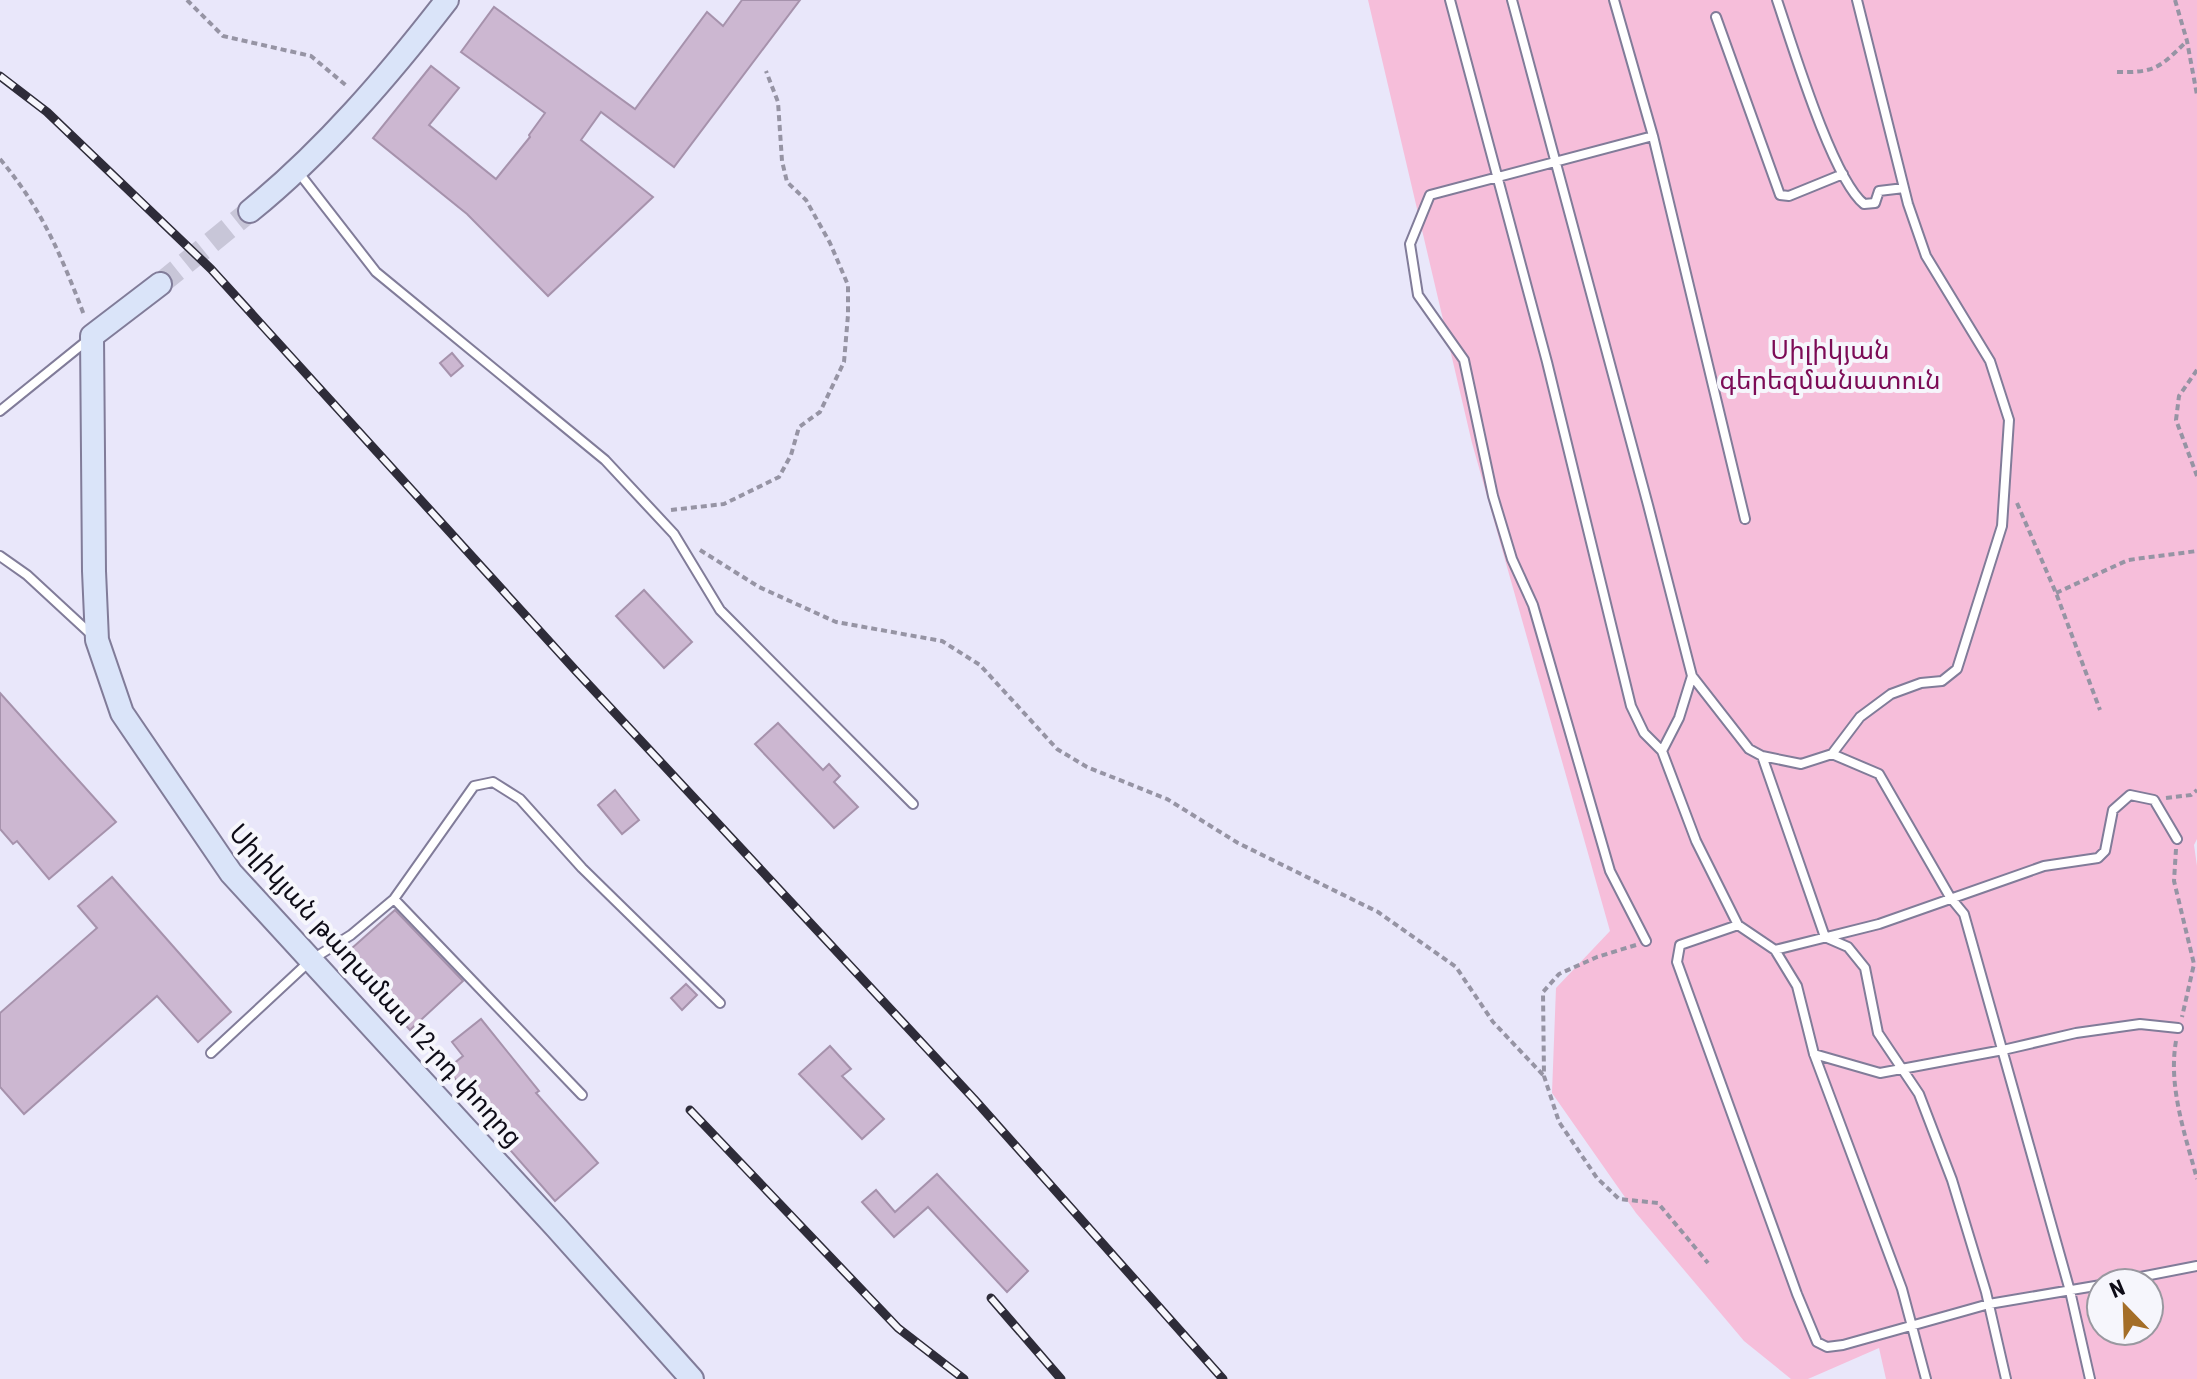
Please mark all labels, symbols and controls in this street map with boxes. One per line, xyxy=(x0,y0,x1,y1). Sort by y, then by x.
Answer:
park label: Սիլիկյան գերեզմանատուն xyxy=(1719,335,1941,395)
street label: Սիլիկյան թաղամաս 12-րդ փողոց xyxy=(223,818,529,1152)
north arrow xyxy=(2085,1267,2165,1347)
text: N xyxy=(2106,1275,2128,1303)

